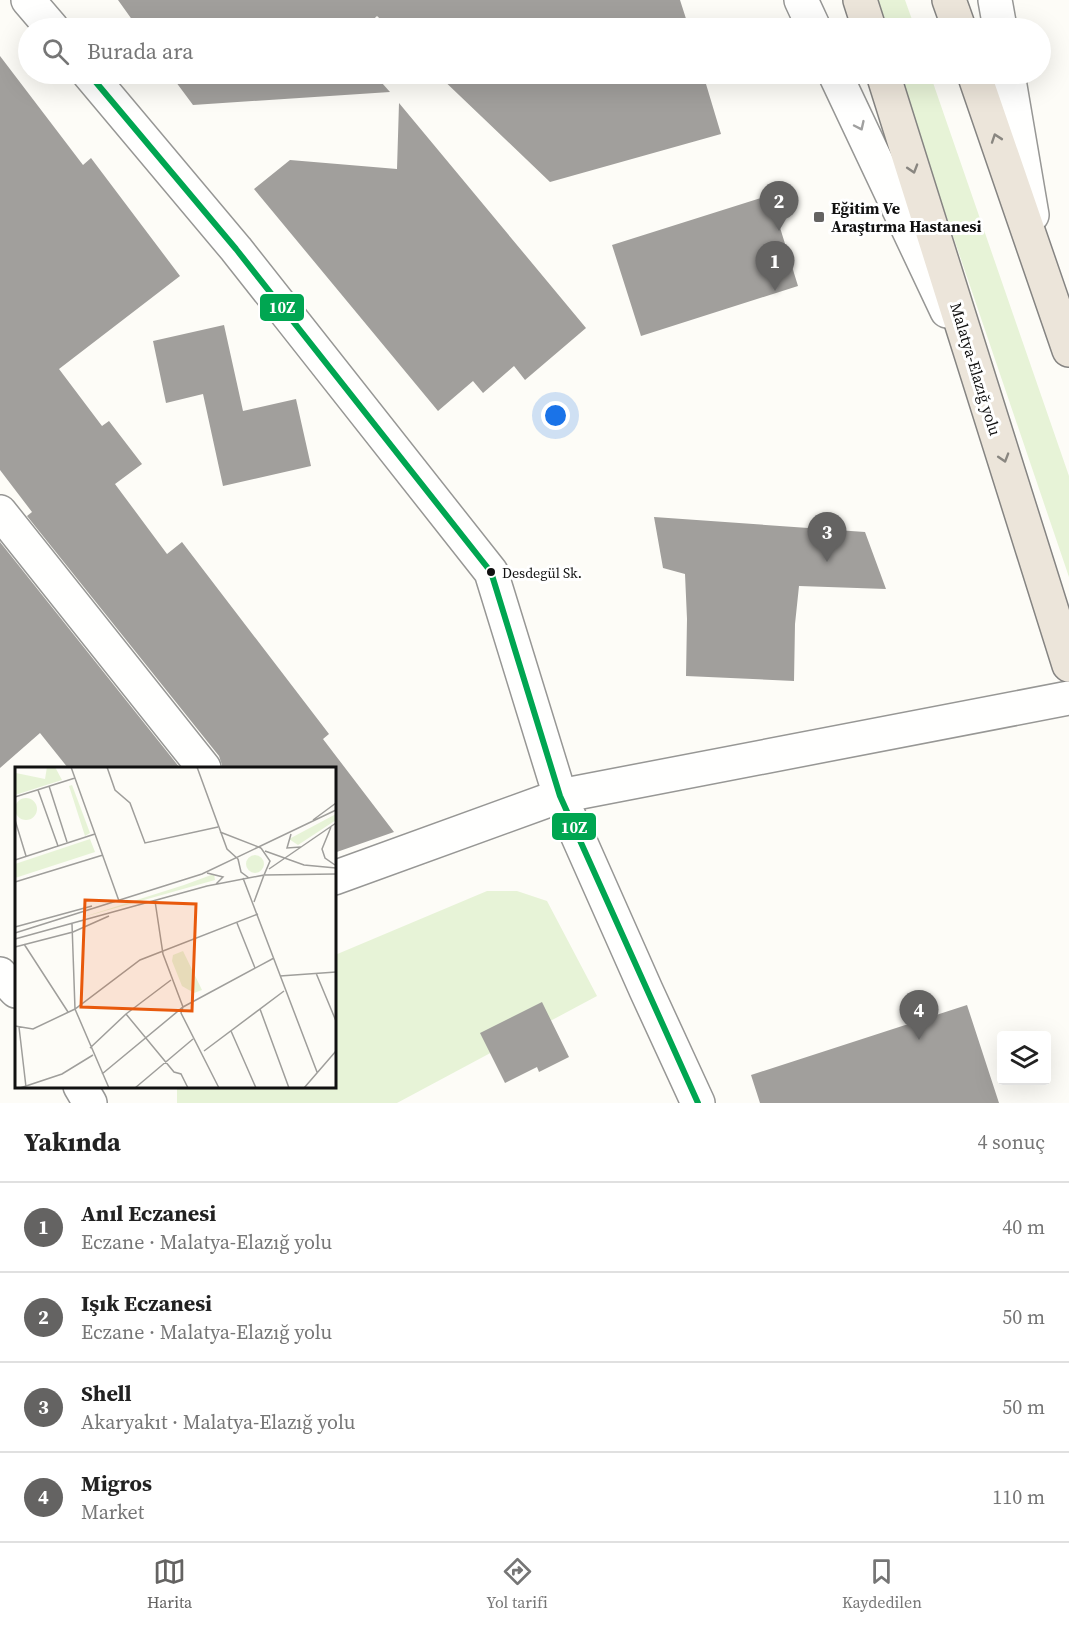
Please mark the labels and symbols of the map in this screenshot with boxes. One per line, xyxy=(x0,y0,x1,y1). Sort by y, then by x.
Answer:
one-way arrow xyxy=(853,120,865,131)
one-way arrow xyxy=(991,133,1004,144)
one-way arrow xyxy=(906,163,918,174)
pin: 2 xyxy=(760,182,798,231)
place label: Eğitim Ve Araştırma Hastanesi xyxy=(831,197,982,237)
marker: Eğitim Ve Araştırma Hastanesi xyxy=(812,210,826,224)
pin: 1 xyxy=(756,242,794,291)
line badge: 10Z xyxy=(259,293,305,322)
text: 10Z xyxy=(269,296,295,318)
street label: Malatya-Elazığ yolu xyxy=(945,300,1007,438)
your location xyxy=(541,401,570,430)
one-way arrow xyxy=(997,452,1009,463)
pin: 3 xyxy=(808,512,846,562)
place label: Desdegül Sk. xyxy=(502,563,582,583)
marker: Desdegül Sk. xyxy=(485,566,497,578)
inset map xyxy=(15,767,336,1088)
line badge: 10Z xyxy=(551,812,597,841)
text: 10Z xyxy=(561,816,587,838)
pin: 4 xyxy=(900,990,938,1040)

